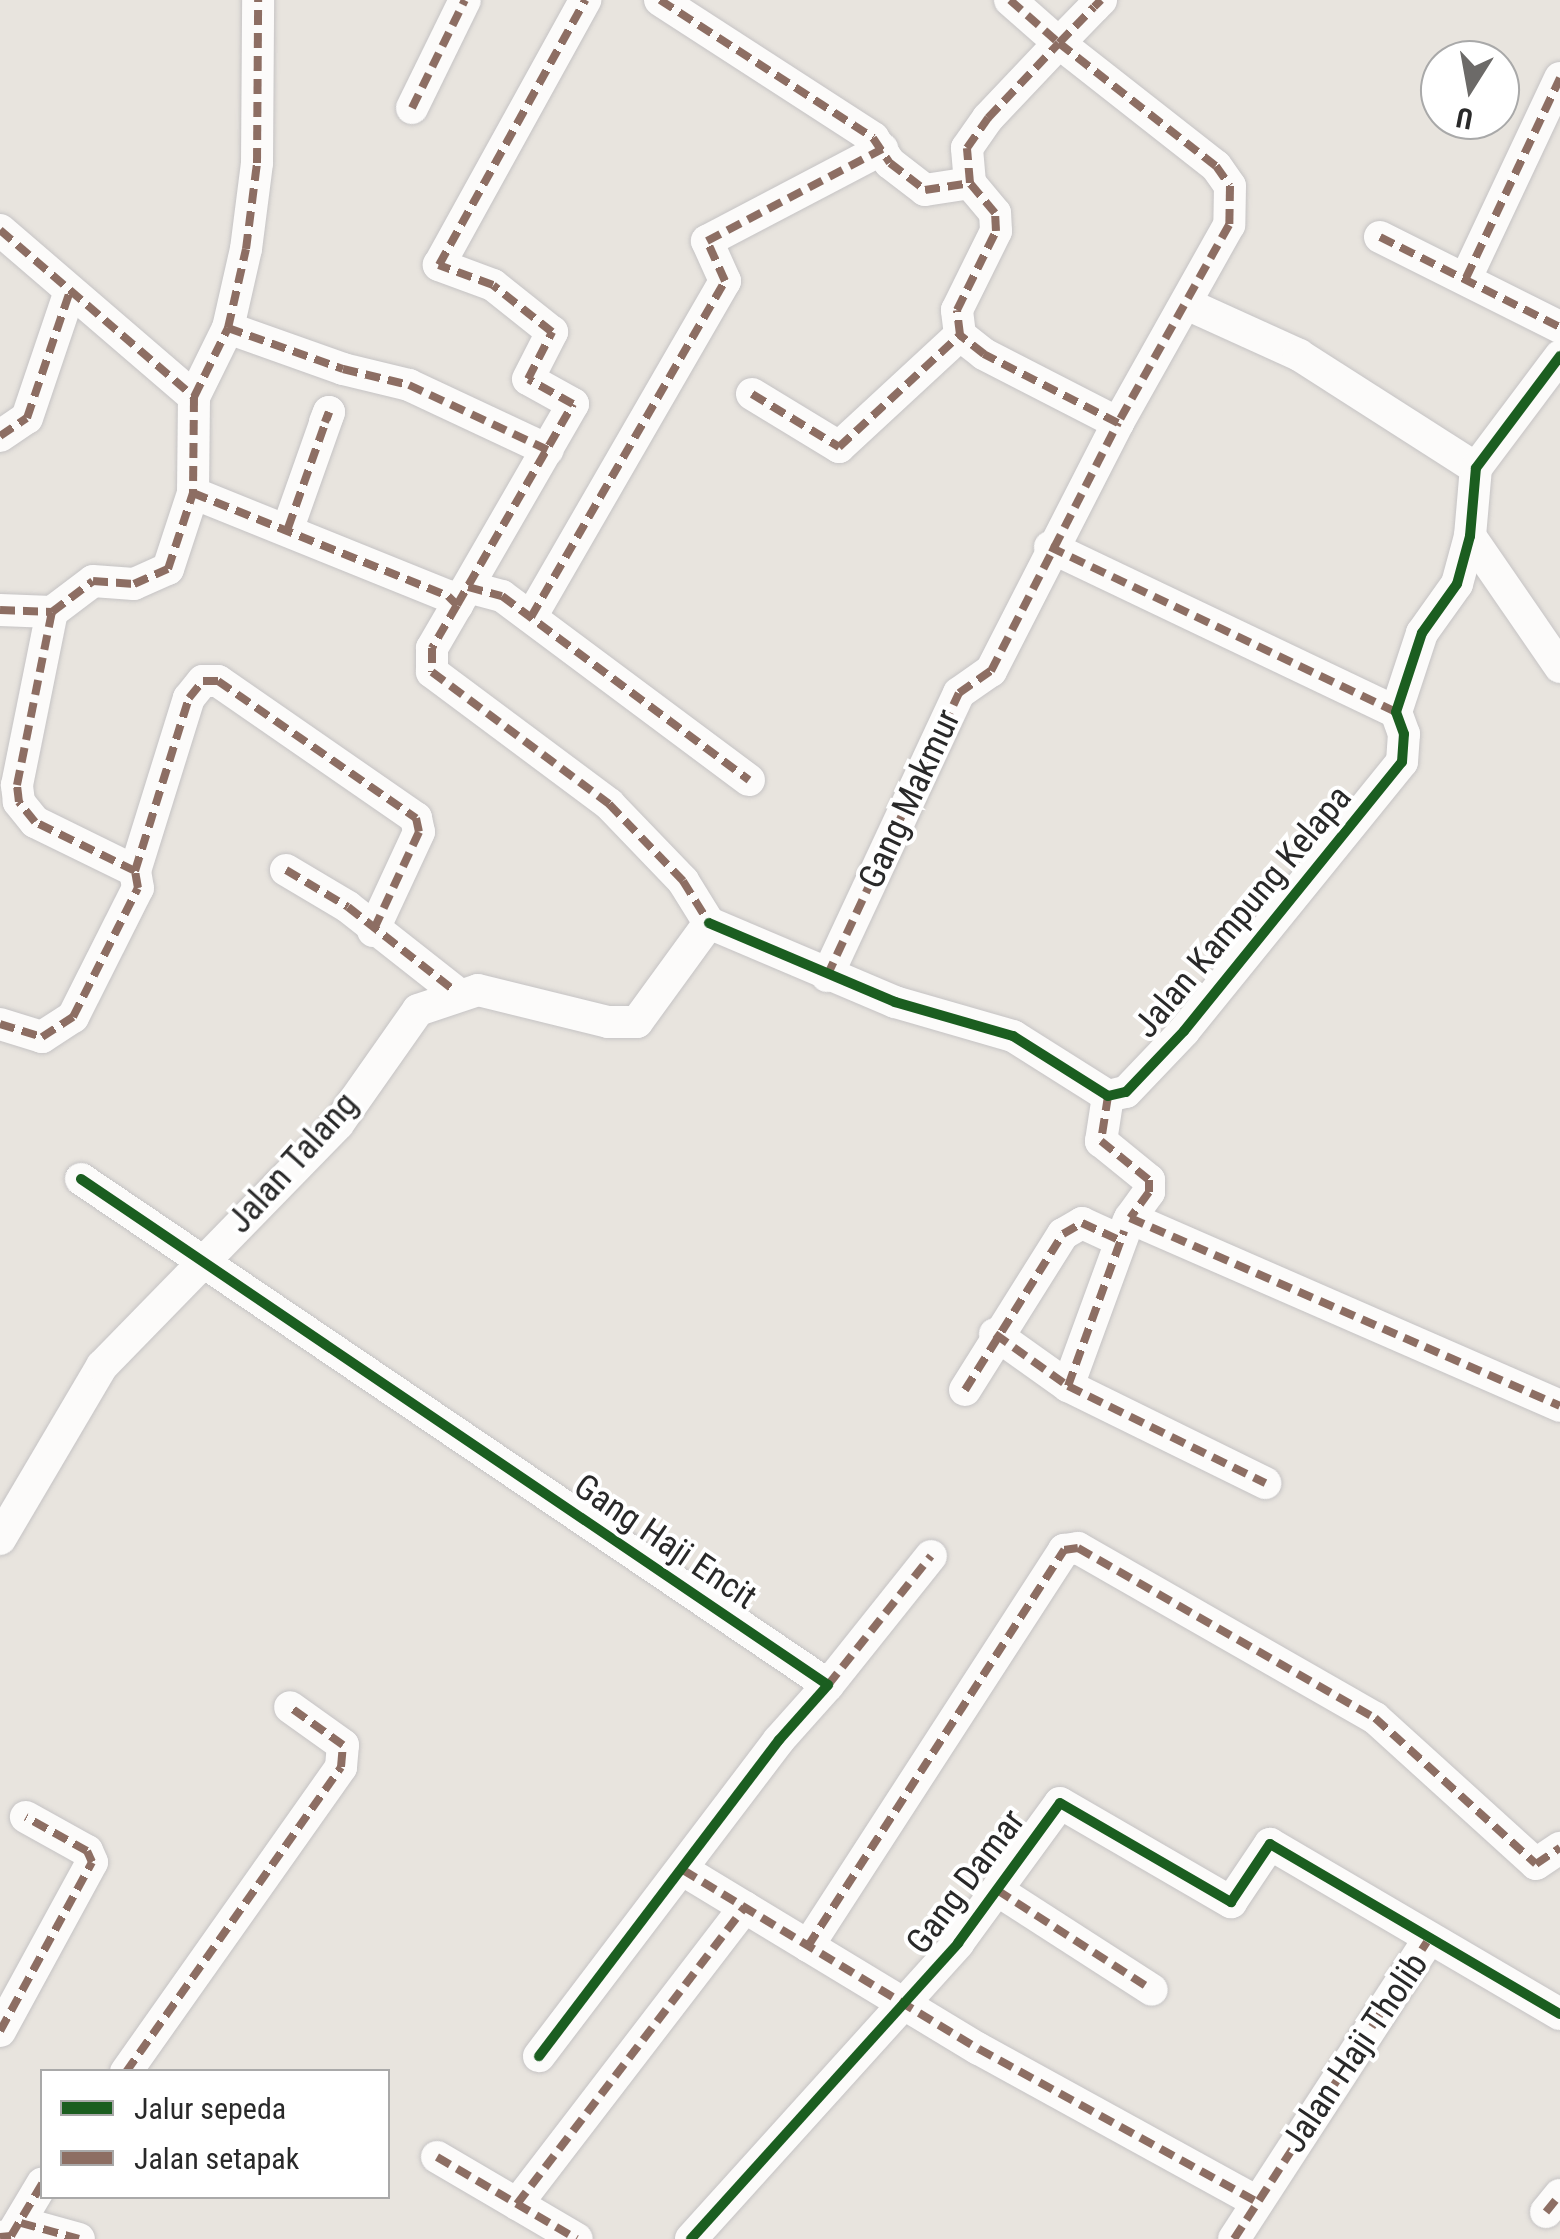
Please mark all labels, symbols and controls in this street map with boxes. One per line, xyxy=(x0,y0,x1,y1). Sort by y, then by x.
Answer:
north arrow xyxy=(1420,40,1520,140)
text: U xyxy=(1454,100,1476,136)
street label: Gang Makmur xyxy=(850,703,970,895)
street label: Jalan Kampung Kelapa xyxy=(1125,777,1361,1047)
street label: Jalan Talang xyxy=(219,1084,367,1242)
street label: Gang Haji Encit xyxy=(566,1466,764,1618)
street label: Gang Damar xyxy=(898,1801,1034,1963)
street label: Jalan Haji Tholib xyxy=(1273,1945,1437,2161)
legend xyxy=(40,2069,390,2199)
text: Jalur sepeda xyxy=(134,2091,286,2126)
text: Jalan setapak xyxy=(134,2141,299,2176)

